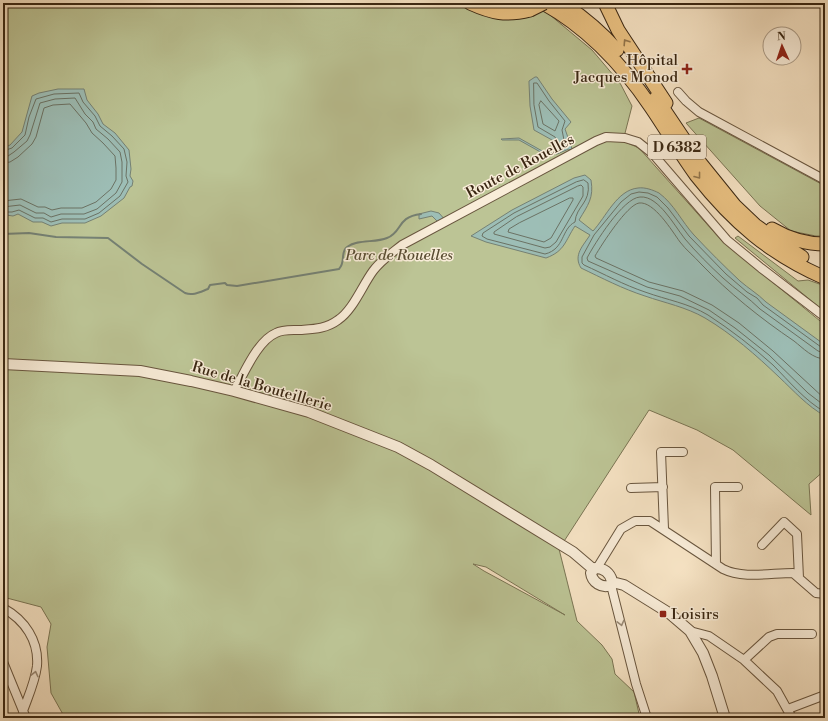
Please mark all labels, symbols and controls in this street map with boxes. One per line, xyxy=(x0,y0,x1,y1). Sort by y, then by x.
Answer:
north arrow xyxy=(762,26,802,66)
text: N xyxy=(777,30,787,44)
one-way arrow xyxy=(623,39,631,46)
place label: Hôpital Jacques Monod xyxy=(573,51,679,87)
marker: Hôpital Jacques Monod xyxy=(681,63,693,75)
street label: Route de Rouelles xyxy=(463,130,578,203)
road number: D 6382 xyxy=(648,135,706,159)
one-way arrow xyxy=(693,171,700,178)
park label: Parc de Rouelles xyxy=(344,246,453,265)
street label: Rue de la Bouteillerie xyxy=(190,357,334,416)
place label: Loisirs xyxy=(671,605,719,624)
marker: Loisirs xyxy=(658,609,668,619)
one-way arrow xyxy=(616,619,625,626)
one-way arrow xyxy=(31,671,39,677)

